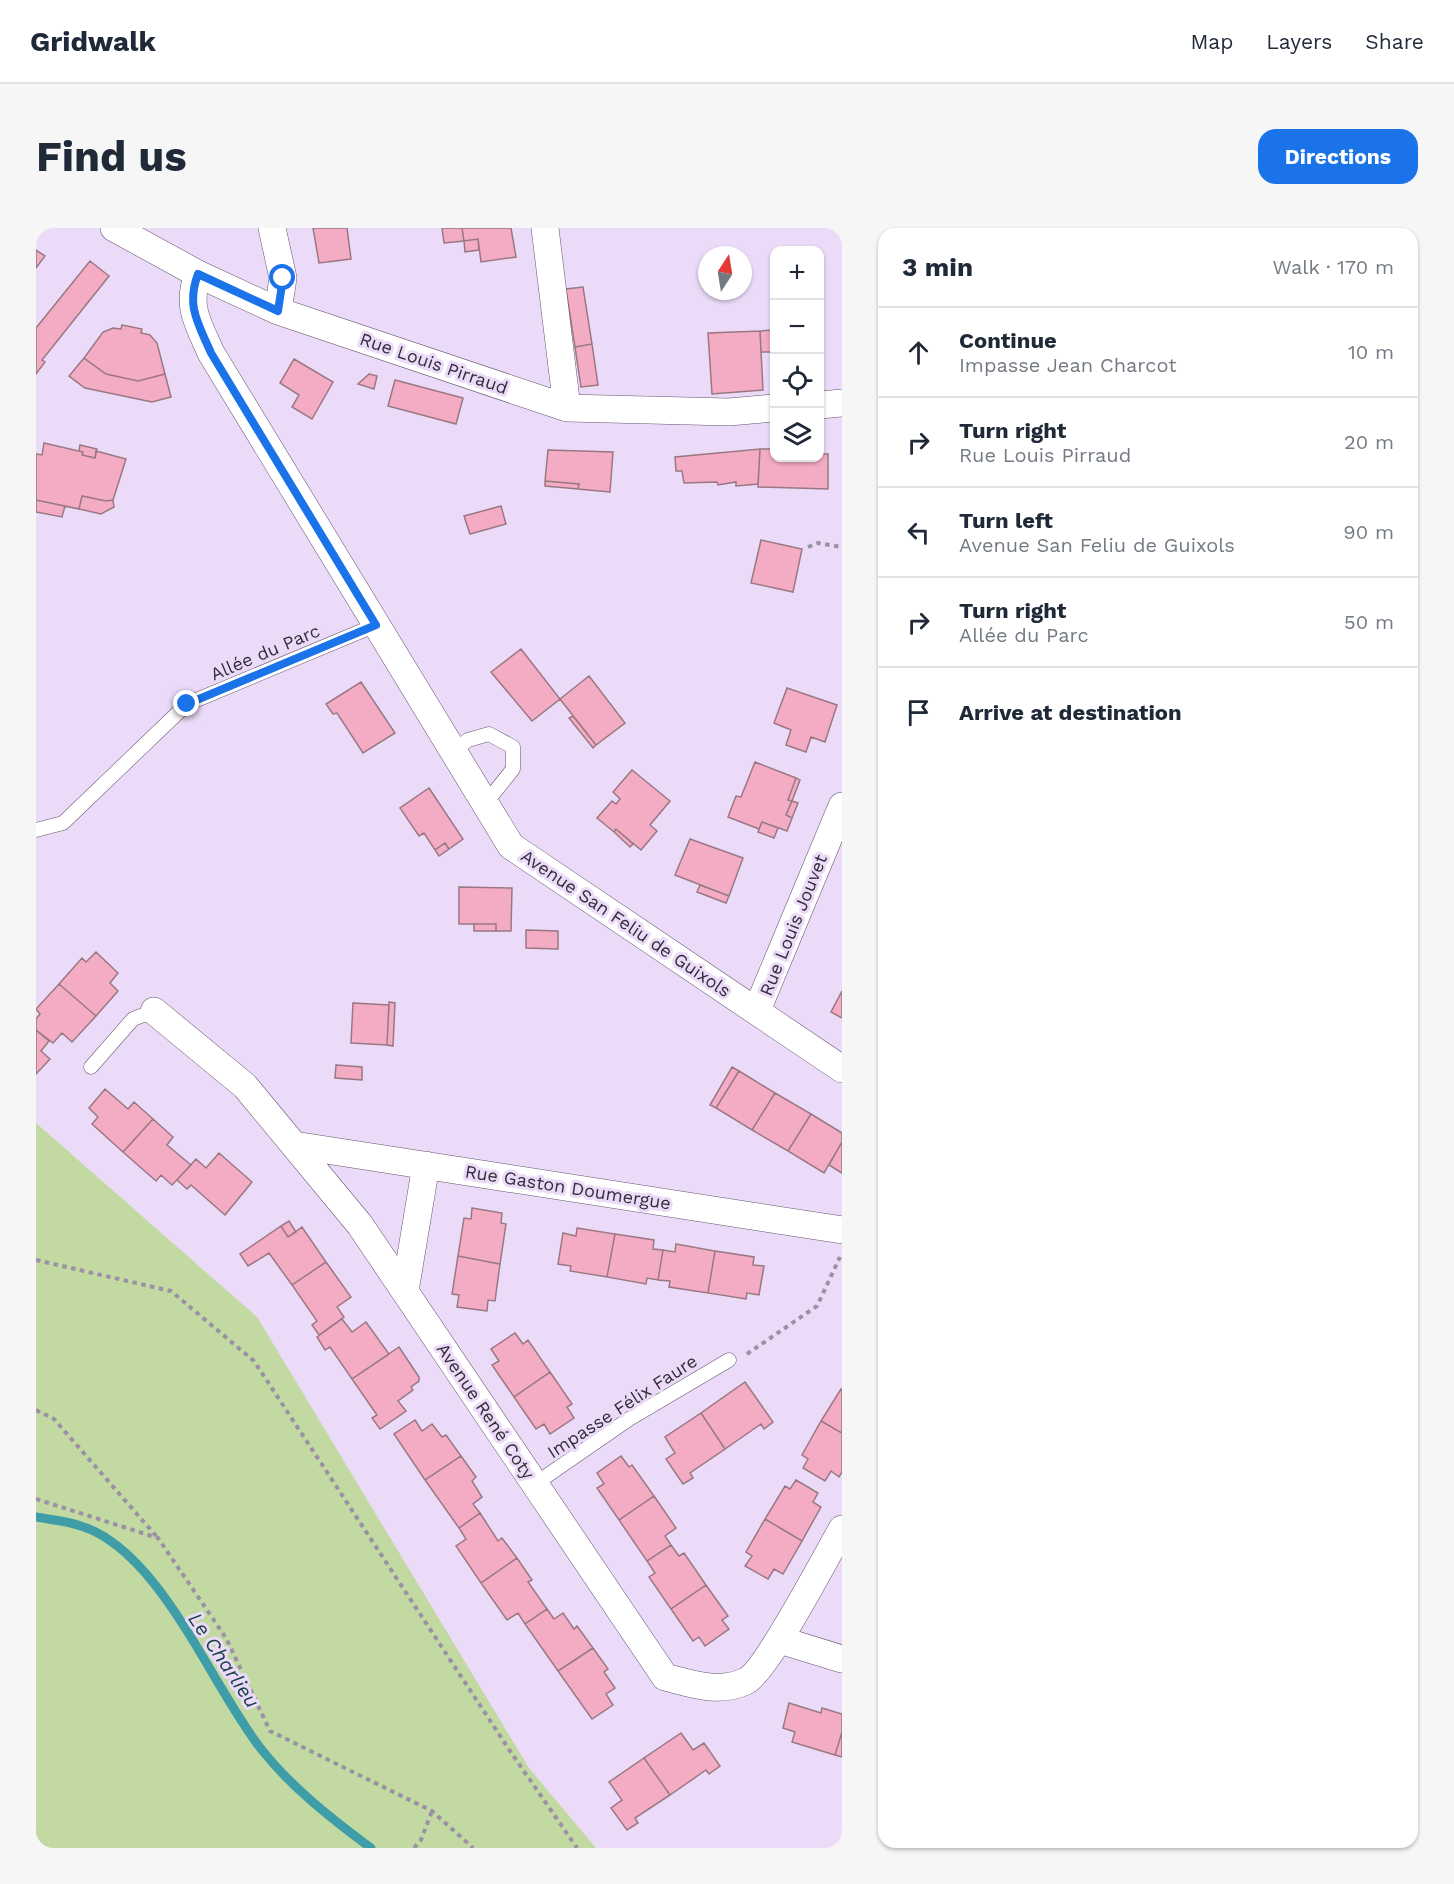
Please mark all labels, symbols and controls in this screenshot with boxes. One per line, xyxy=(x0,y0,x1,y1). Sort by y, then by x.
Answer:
text: Gridwalk xyxy=(30,25,156,58)
text: Map xyxy=(1190,29,1233,54)
text: Layers xyxy=(1266,29,1332,54)
text: Share xyxy=(1365,29,1424,54)
button: Directions xyxy=(1258,129,1418,184)
text: Find us xyxy=(36,132,187,181)
north arrow xyxy=(698,246,752,300)
map controls xyxy=(770,246,824,462)
button: + xyxy=(770,246,824,300)
text: 3 min xyxy=(902,252,973,282)
text: Walk · 170 m xyxy=(1273,255,1394,279)
route start xyxy=(269,264,295,290)
button: − xyxy=(770,300,824,354)
street label: Rue Louis Pirraud xyxy=(357,328,511,398)
text: Continue xyxy=(959,328,1057,353)
icon: ahead xyxy=(902,336,935,369)
text: 10 m xyxy=(1348,340,1394,364)
text: Impasse Jean Charcot xyxy=(959,353,1177,377)
button: locate xyxy=(770,354,824,408)
button: layers xyxy=(770,408,824,462)
text: Turn right xyxy=(959,418,1066,443)
icon: right xyxy=(902,426,935,459)
text: 20 m xyxy=(1344,430,1394,454)
text: Rue Louis Pirraud xyxy=(959,443,1131,467)
text: Turn left xyxy=(959,508,1053,533)
icon: left xyxy=(902,516,935,549)
text: 90 m xyxy=(1343,520,1394,544)
text: Avenue San Feliu de Guixols xyxy=(959,533,1235,557)
text: Turn right xyxy=(959,598,1066,623)
icon: right xyxy=(902,606,935,639)
text: 50 m xyxy=(1344,610,1394,634)
street label: Allée du Parc xyxy=(207,620,323,684)
text: Allée du Parc xyxy=(959,623,1089,647)
route end xyxy=(173,690,199,716)
icon: arrive xyxy=(902,696,935,729)
text: Arrive at destination xyxy=(959,700,1182,725)
street label: Avenue San Feliu de Guixols xyxy=(517,845,735,1001)
street label: Rue Louis Jouvet xyxy=(755,851,831,999)
street label: Rue Gaston Doumergue xyxy=(464,1160,672,1214)
street label: Avenue René Coty xyxy=(433,1339,540,1484)
street label: Impasse Félix Faure xyxy=(543,1350,701,1462)
water label: Le Charlieu xyxy=(183,1608,265,1712)

